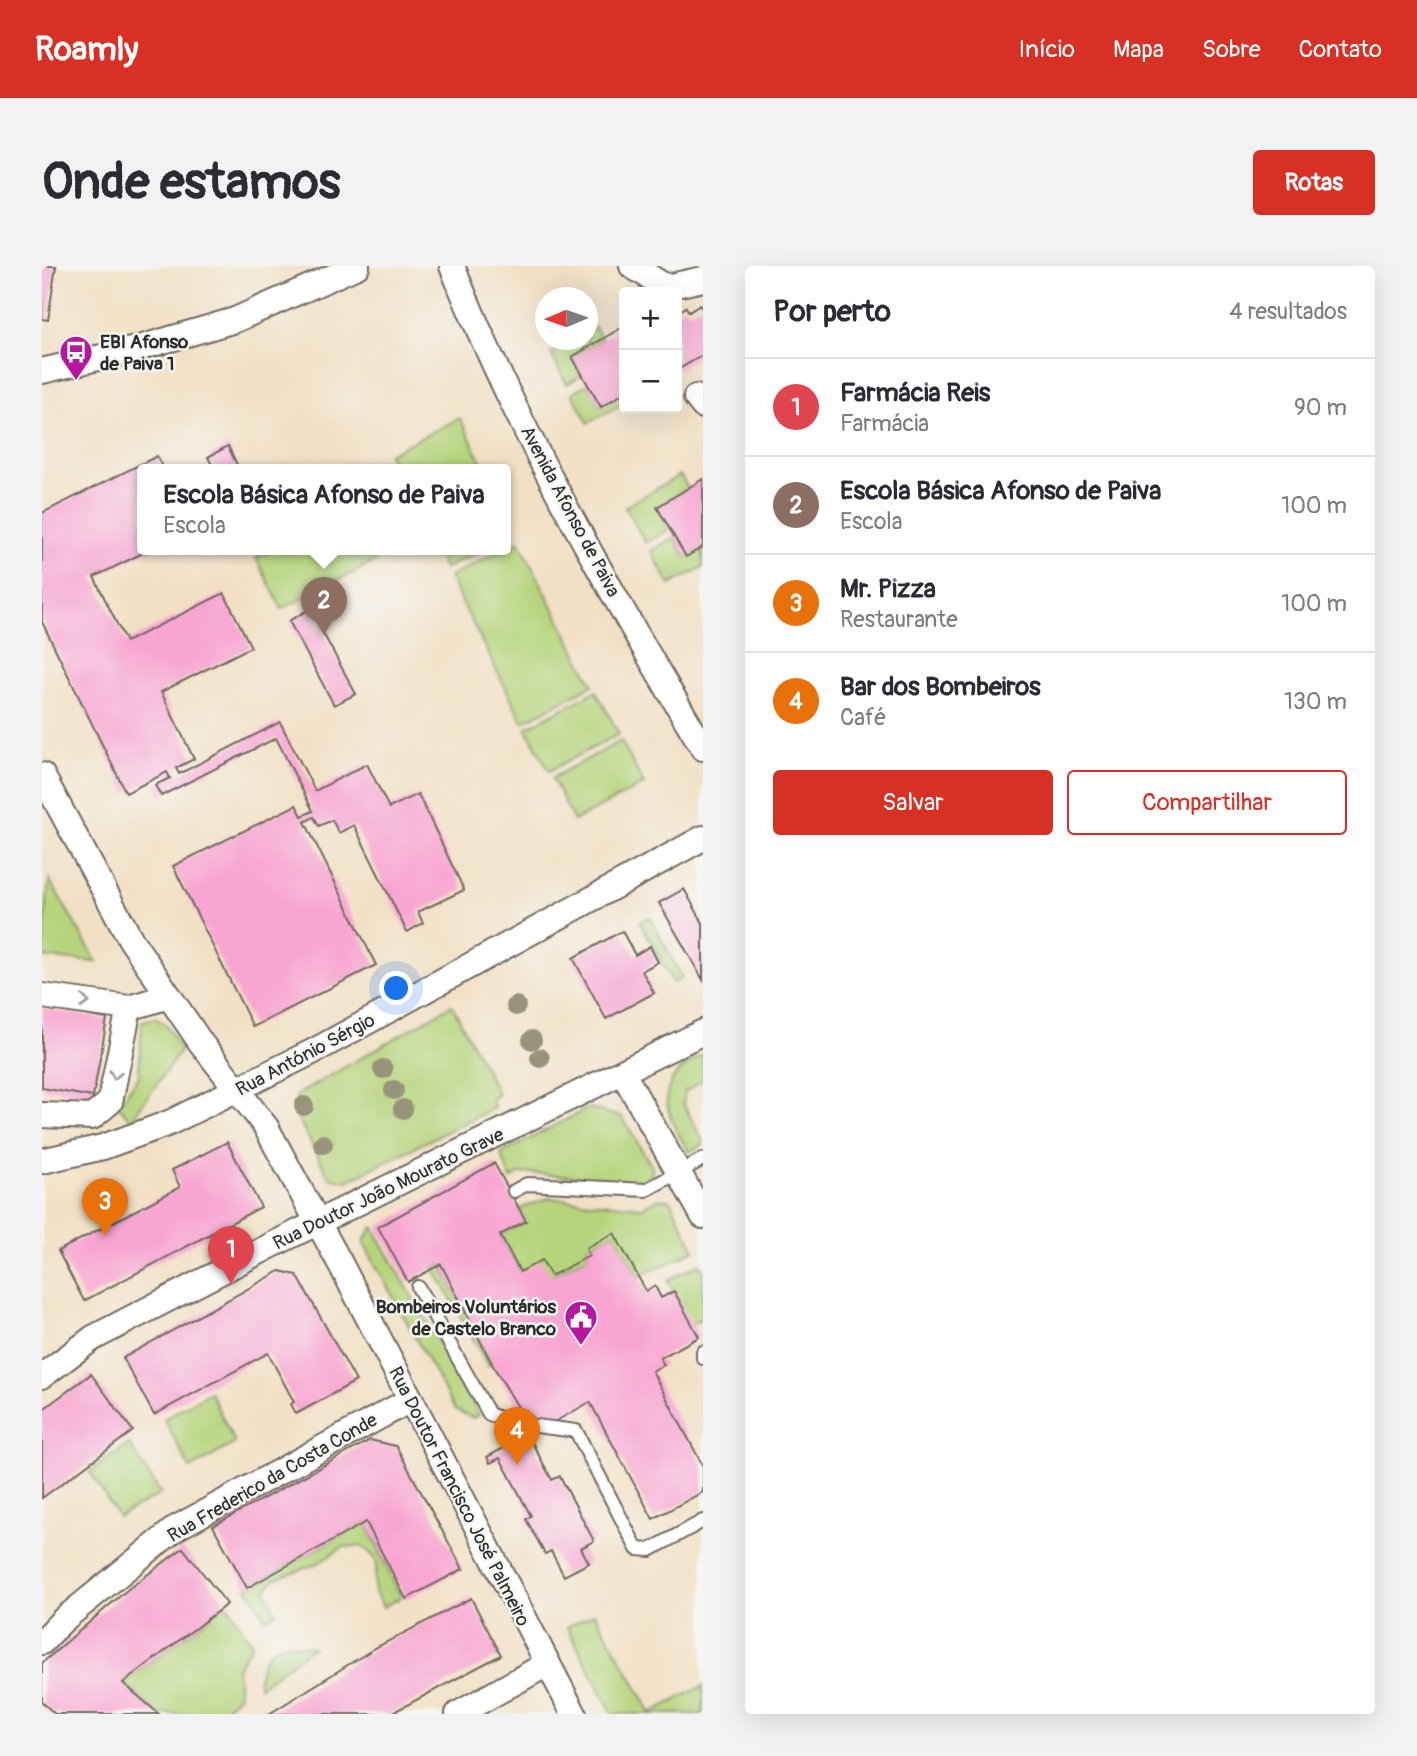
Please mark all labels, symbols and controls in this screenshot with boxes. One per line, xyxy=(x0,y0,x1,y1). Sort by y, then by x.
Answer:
text: Roamly xyxy=(35,29,138,70)
text: Início xyxy=(1019,35,1075,64)
text: Mapa xyxy=(1113,35,1164,64)
text: Sobre xyxy=(1202,35,1261,64)
text: Contato xyxy=(1299,35,1382,64)
button: Rotas xyxy=(1253,150,1375,215)
text: Onde estamos xyxy=(42,152,340,213)
north arrow xyxy=(535,287,598,350)
map controls xyxy=(619,287,682,413)
button: + xyxy=(619,287,682,350)
text: Por perto xyxy=(773,293,891,330)
text: 4 resultados xyxy=(1229,297,1347,326)
place label: EBI Afonso de Paiva 1 xyxy=(100,330,189,376)
bus stop icon: EBI Afonso de Paiva 1 xyxy=(57,333,95,382)
button: − xyxy=(619,350,682,413)
text: Farmácia Reis xyxy=(840,377,990,409)
text: 1 xyxy=(792,393,801,422)
text: 90 m xyxy=(1294,393,1347,422)
text: Farmácia xyxy=(840,409,929,438)
street label: Avenida Afonso de Paiva xyxy=(515,422,625,601)
popup xyxy=(137,464,511,555)
text: Escola Básica Afonso de Paiva xyxy=(840,475,1161,507)
text: Escola Básica Afonso de Paiva xyxy=(163,479,485,511)
text: 2 xyxy=(790,491,802,520)
text: 100 m xyxy=(1281,491,1347,520)
text: Escola xyxy=(840,507,902,536)
text: Escola xyxy=(163,511,226,540)
text: Mr. Pizza xyxy=(840,573,936,605)
pin: 2 xyxy=(301,577,347,635)
text: 3 xyxy=(790,589,802,618)
text: 100 m xyxy=(1281,589,1347,618)
text: Restaurante xyxy=(840,605,958,634)
text: Bar dos Bombeiros xyxy=(840,671,1041,703)
text: 4 xyxy=(789,687,803,716)
text: 130 m xyxy=(1284,687,1347,716)
text: Café xyxy=(840,703,886,732)
button: Salvar xyxy=(773,770,1053,835)
button: Compartilhar xyxy=(1067,770,1347,835)
your location xyxy=(379,971,413,1005)
one-way arrow xyxy=(79,994,91,1009)
street label: Rua António Sérgio xyxy=(232,1008,379,1102)
one-way arrow xyxy=(109,1069,124,1081)
street label: Rua Doutor João Mourato Grave xyxy=(269,1122,508,1255)
pin: 3 xyxy=(82,1178,128,1236)
pin: 1 xyxy=(208,1226,254,1284)
place label: Bombeiros Voluntários de Castelo Branco xyxy=(376,1295,557,1341)
public building icon: Bombeiros Voluntários de Castelo Branco xyxy=(562,1298,600,1347)
street label: Rua Doutor Francisco José Palmeiro xyxy=(383,1363,535,1630)
pin: 4 xyxy=(494,1407,540,1465)
street label: Rua Frederico da Costa Conde xyxy=(163,1408,382,1548)

